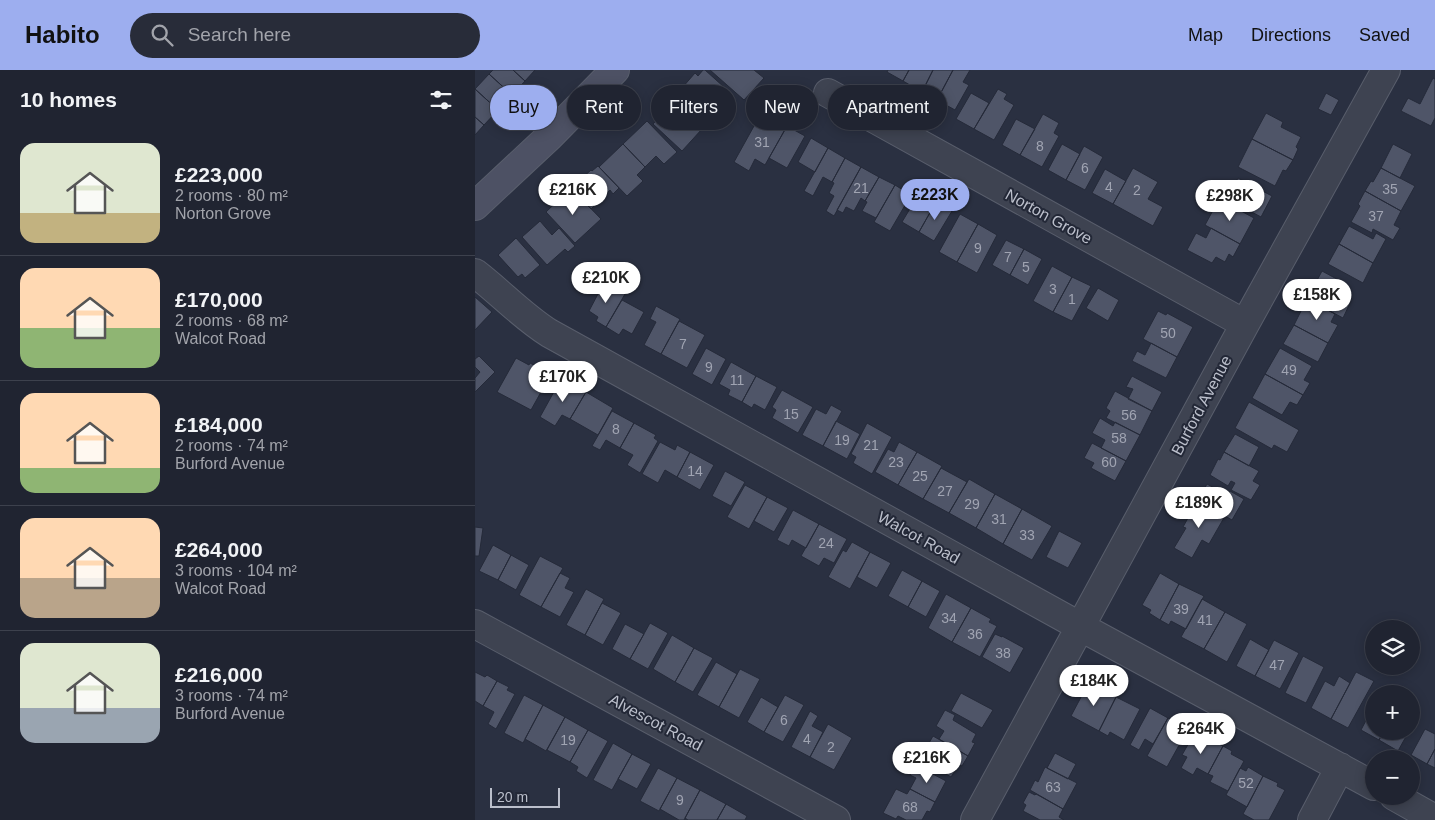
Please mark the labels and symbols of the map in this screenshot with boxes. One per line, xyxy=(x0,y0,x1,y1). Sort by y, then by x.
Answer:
house number: 31 xyxy=(754,134,770,150)
house number: 8 xyxy=(1036,138,1044,154)
house number: 6 xyxy=(1081,160,1089,176)
pin: £216K xyxy=(538,174,608,216)
pin: £223K xyxy=(900,178,970,221)
house number: 4 xyxy=(1105,179,1113,195)
house number: 21 xyxy=(853,180,869,196)
pin: £298K xyxy=(1195,180,1265,222)
house number: 35 xyxy=(1382,181,1398,197)
house number: 2 xyxy=(1133,182,1141,198)
street label: Norton Grove xyxy=(1003,186,1095,247)
house number: 37 xyxy=(1368,208,1384,224)
house number: 9 xyxy=(974,240,982,256)
house number: 7 xyxy=(1004,249,1012,265)
house number: 5 xyxy=(1022,259,1030,275)
pin: £210K xyxy=(571,262,641,304)
pin: £158K xyxy=(1282,278,1352,321)
house number: 3 xyxy=(1049,281,1057,297)
house number: 1 xyxy=(1068,291,1076,307)
house number: 50 xyxy=(1160,325,1176,341)
house number: 7 xyxy=(679,336,687,352)
street label: Burford Avenue xyxy=(1168,353,1235,458)
house number: 9 xyxy=(705,359,713,375)
pin: £170K xyxy=(528,360,598,403)
house number: 49 xyxy=(1281,362,1297,378)
house number: 11 xyxy=(730,372,744,388)
house number: 15 xyxy=(783,406,799,422)
house number: 56 xyxy=(1121,407,1137,423)
house number: 8 xyxy=(612,421,620,437)
house number: 58 xyxy=(1111,430,1127,446)
house number: 19 xyxy=(834,432,850,448)
house number: 21 xyxy=(863,437,879,453)
house number: 23 xyxy=(888,454,904,470)
house number: 60 xyxy=(1101,454,1117,470)
house number: 14 xyxy=(687,463,703,479)
house number: 25 xyxy=(912,468,928,484)
house number: 27 xyxy=(937,483,953,499)
pin: £189K xyxy=(1164,486,1234,529)
house number: 29 xyxy=(964,496,980,512)
street label: Walcot Road xyxy=(875,508,963,567)
house number: 31 xyxy=(991,511,1007,527)
house number: 33 xyxy=(1019,527,1035,543)
house number: 24 xyxy=(818,535,834,551)
house number: 39 xyxy=(1173,601,1189,617)
house number: 34 xyxy=(941,610,957,626)
house number: 41 xyxy=(1197,612,1213,628)
house number: 36 xyxy=(967,626,983,642)
house number: 38 xyxy=(995,645,1011,661)
house number: 47 xyxy=(1269,657,1285,673)
pin: £184K xyxy=(1059,664,1129,707)
street label: Alvescot Road xyxy=(606,691,705,754)
house number: 6 xyxy=(780,712,788,728)
pin: £264K xyxy=(1166,712,1236,755)
house number: 4 xyxy=(803,731,811,747)
house number: 19 xyxy=(560,732,576,748)
house number: 2 xyxy=(827,739,835,755)
pin: £216K xyxy=(892,742,962,784)
house number: 52 xyxy=(1238,775,1254,791)
house number: 63 xyxy=(1045,779,1061,795)
scale bar xyxy=(490,785,560,808)
house number: 9 xyxy=(676,792,684,808)
house number: 68 xyxy=(902,799,918,815)

